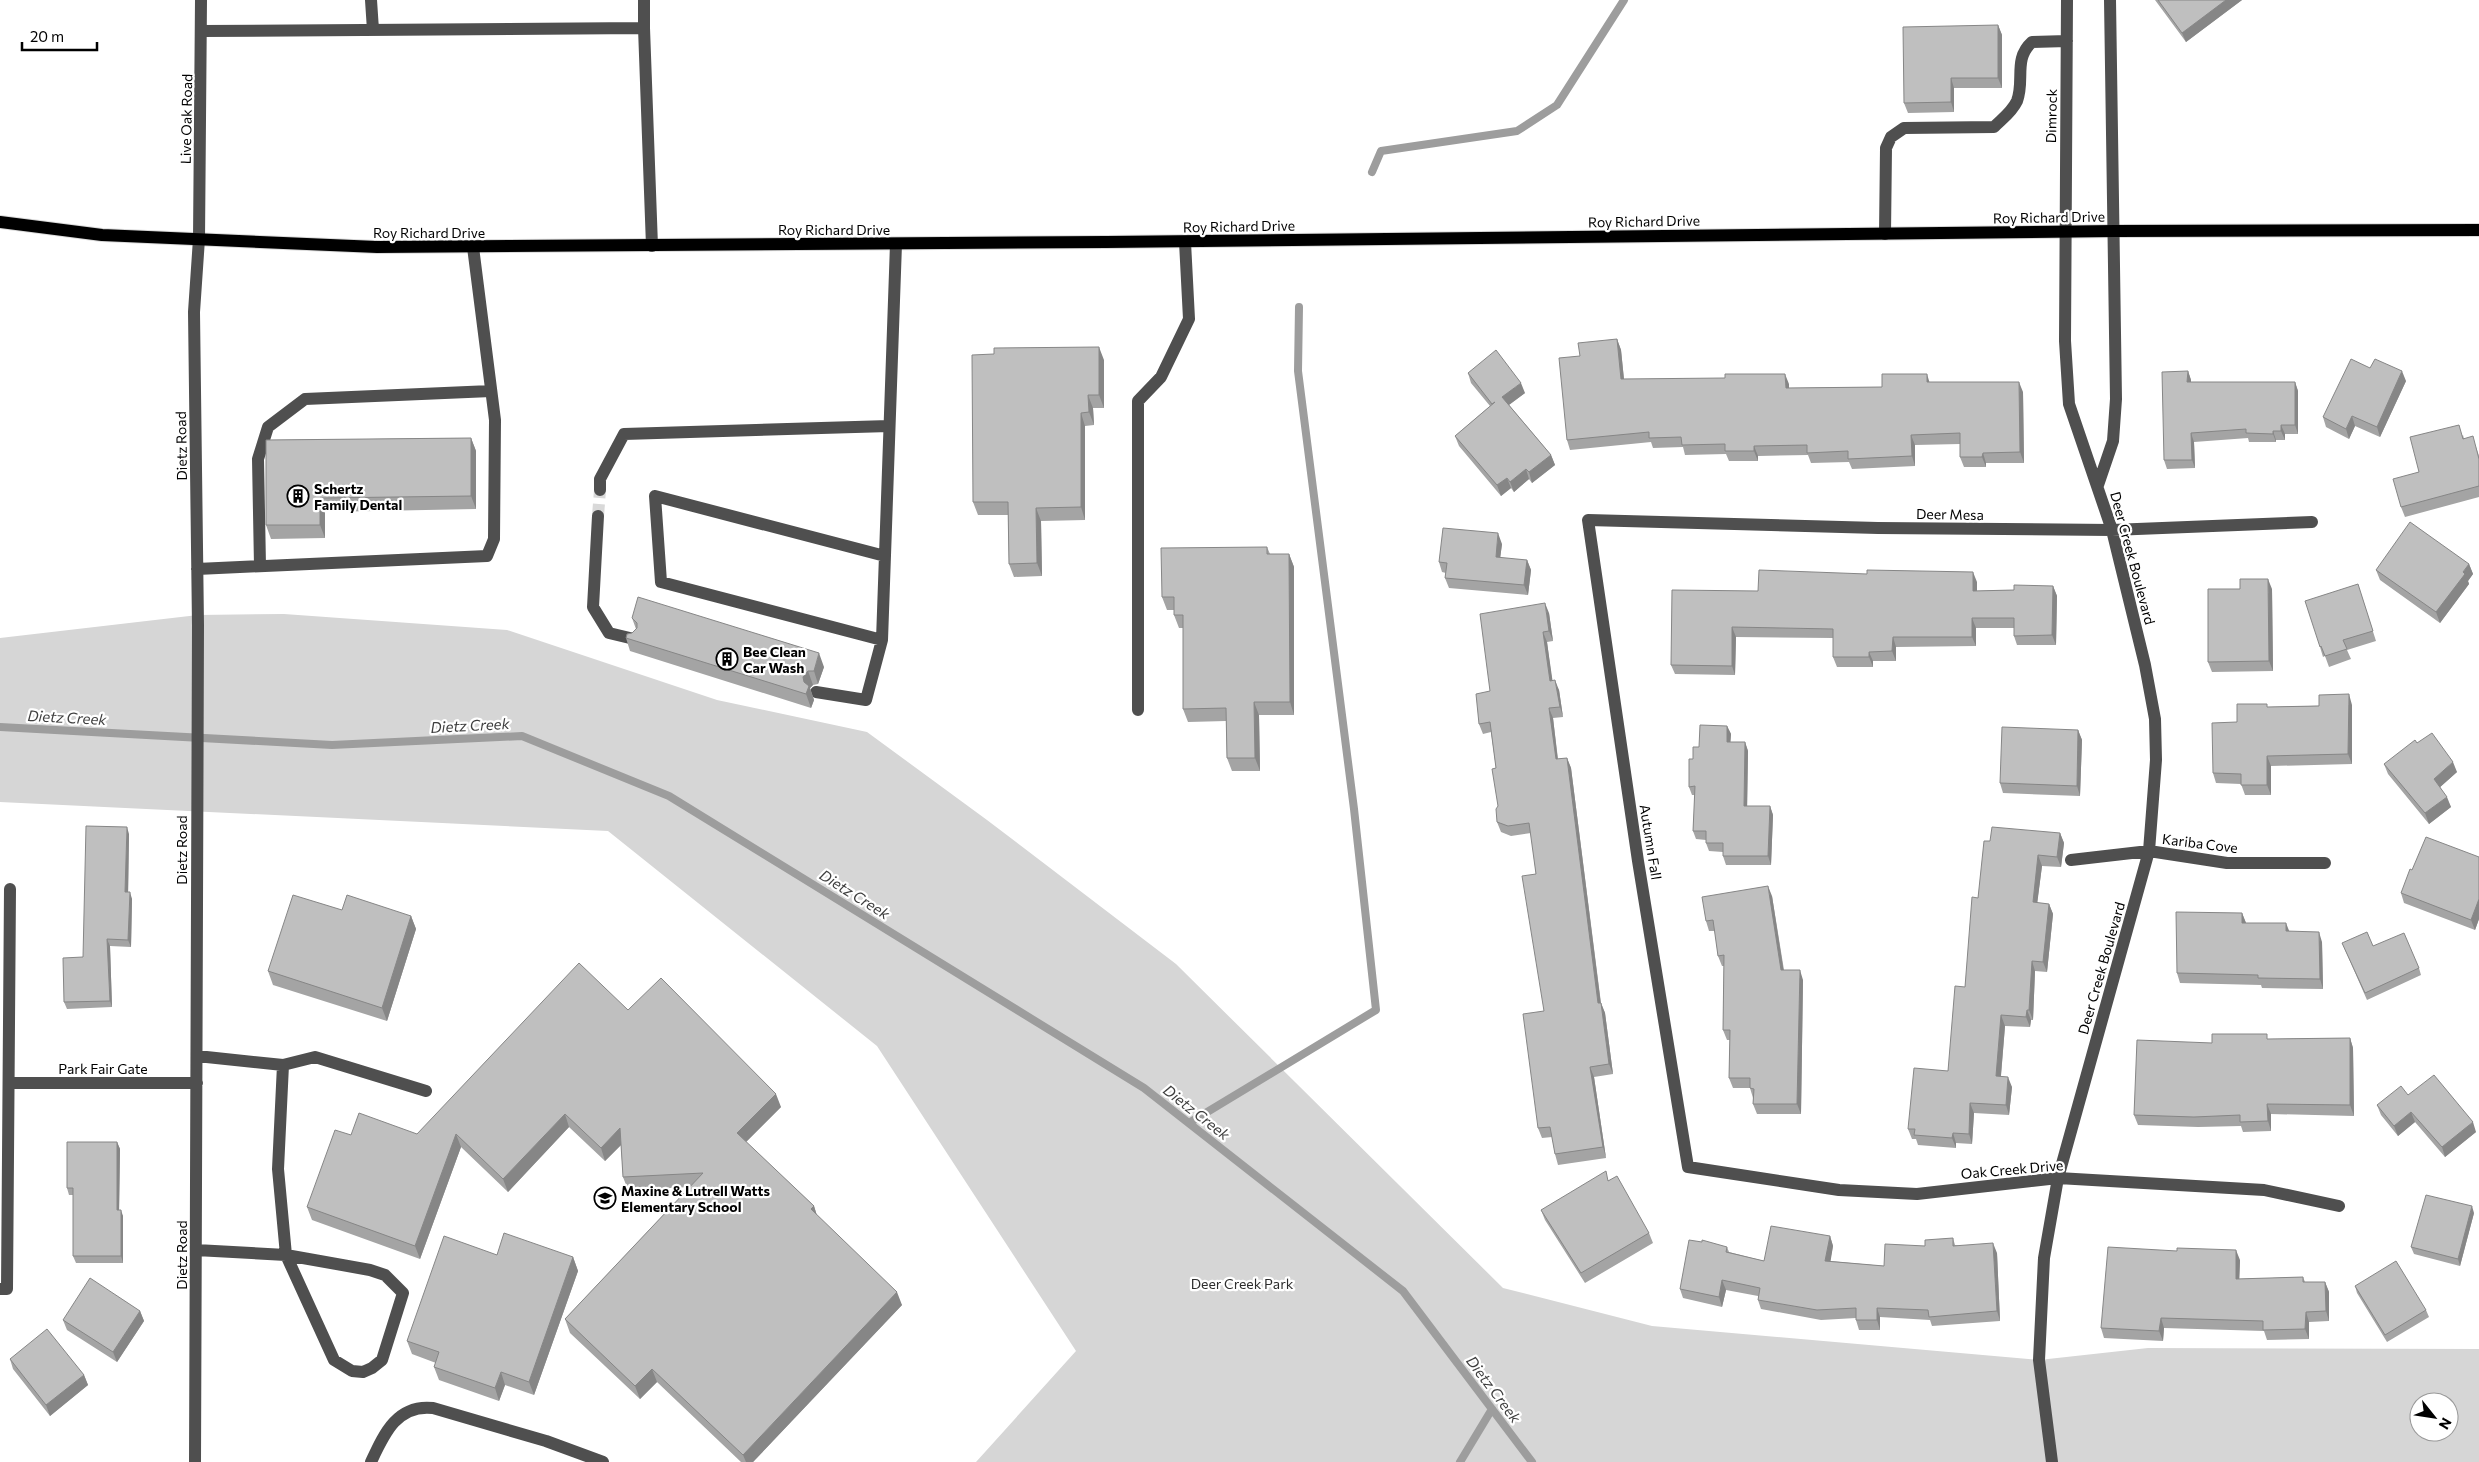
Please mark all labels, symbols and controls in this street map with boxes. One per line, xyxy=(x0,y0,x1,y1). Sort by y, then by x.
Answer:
scale bar xyxy=(22,20,98,52)
text: 20 m xyxy=(30,27,64,45)
street label: Live Oak Road xyxy=(177,74,195,164)
street label: Dimrock xyxy=(2042,88,2060,143)
street label: Roy Richard Drive xyxy=(1993,208,2105,226)
street label: Roy Richard Drive xyxy=(1588,212,1700,230)
street label: Roy Richard Drive xyxy=(1183,217,1295,235)
street label: Roy Richard Drive xyxy=(778,221,890,238)
street label: Roy Richard Drive xyxy=(373,224,485,241)
street label: Dietz Road xyxy=(172,411,190,481)
place label: Schertz Family Dental xyxy=(314,480,402,513)
building icon: Schertz Family Dental xyxy=(286,484,310,508)
street label: Deer Creek Boulevard xyxy=(2107,490,2159,626)
street label: Deer Mesa xyxy=(1916,505,1984,523)
place label: Bee Clean Car Wash xyxy=(743,643,806,676)
building icon: Bee Clean Car Wash xyxy=(715,647,739,671)
water label: Dietz Creek xyxy=(27,706,108,728)
water label: Dietz Creek xyxy=(430,714,511,736)
street label: Autumn Fall xyxy=(1637,803,1665,881)
street label: Dietz Road xyxy=(173,815,190,885)
street label: Kariba Cove xyxy=(2161,830,2239,856)
water label: Dietz Creek xyxy=(817,865,894,923)
street label: Deer Creek Boulevard xyxy=(2074,900,2128,1036)
street label: Park Fair Gate xyxy=(58,1060,148,1077)
water label: Dietz Creek xyxy=(1160,1081,1234,1144)
street label: Oak Creek Drive xyxy=(1960,1156,2064,1182)
place label: Maxine & Lutrell Watts Elementary School xyxy=(621,1182,770,1215)
school or university icon: Maxine & Lutrell Watts Elementary School xyxy=(593,1186,617,1210)
street label: Dietz Road xyxy=(173,1220,190,1290)
park label: Deer Creek Park xyxy=(1191,1275,1294,1292)
water label: Dietz Creek xyxy=(1463,1352,1526,1427)
north arrow xyxy=(2409,1392,2459,1442)
text: N xyxy=(2436,1415,2456,1433)

